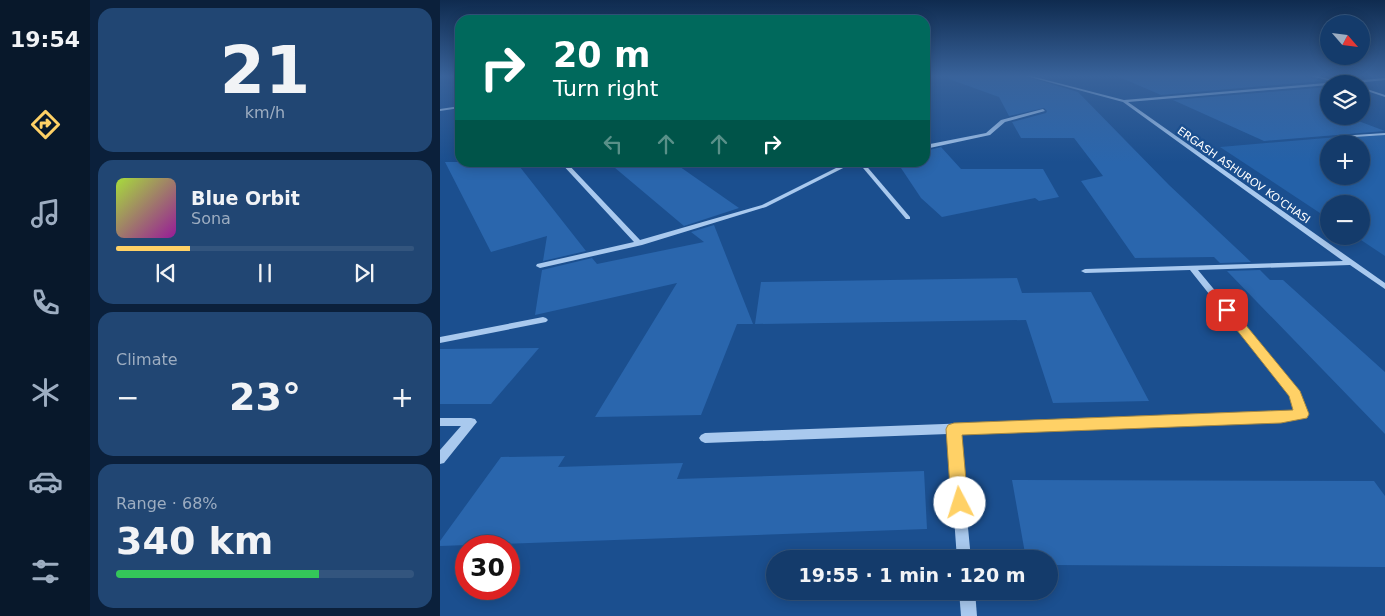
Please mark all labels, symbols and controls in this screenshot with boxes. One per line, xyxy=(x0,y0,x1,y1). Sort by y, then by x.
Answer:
north arrow xyxy=(1320,15,1370,65)
map controls xyxy=(1320,15,1370,245)
text: 19:54 xyxy=(10,27,80,52)
text: 21 xyxy=(220,33,310,108)
icon: right xyxy=(470,35,535,100)
text: 20 m xyxy=(553,35,650,75)
button: layers xyxy=(1320,75,1370,125)
text: Turn right xyxy=(553,76,658,101)
text: km/h xyxy=(245,103,285,122)
icon: directions xyxy=(28,107,63,142)
street label: ERGASH ASHUROV KO'CHASI xyxy=(1175,124,1313,226)
icon: left xyxy=(599,130,627,158)
icon: ahead xyxy=(652,130,680,158)
icon: ahead xyxy=(705,130,733,158)
icon: right xyxy=(758,130,786,158)
button: + xyxy=(1320,135,1370,185)
text: Blue Orbit xyxy=(191,187,300,209)
button: − xyxy=(1320,195,1370,245)
icon: music xyxy=(28,196,63,231)
text: Sona xyxy=(191,209,231,228)
icon: previous xyxy=(152,259,180,287)
icon: pause xyxy=(251,259,279,287)
icon: next xyxy=(350,259,378,287)
icon: phone xyxy=(28,285,63,320)
pin xyxy=(1206,289,1248,331)
icon: arrive xyxy=(1213,296,1241,324)
text: Climate xyxy=(116,350,178,369)
icon: climate xyxy=(28,375,63,410)
text: 23° xyxy=(229,375,301,419)
text: − xyxy=(116,381,139,414)
text: + xyxy=(391,381,414,414)
icon: car xyxy=(28,464,63,499)
position arrow xyxy=(933,476,985,528)
text: Range · 68% xyxy=(116,494,218,513)
text: 340 km xyxy=(116,519,273,563)
speed limit sign: 30 xyxy=(455,535,520,600)
icon: filters xyxy=(28,554,63,589)
text: 19:55 · 1 min · 120 m xyxy=(798,564,1026,586)

